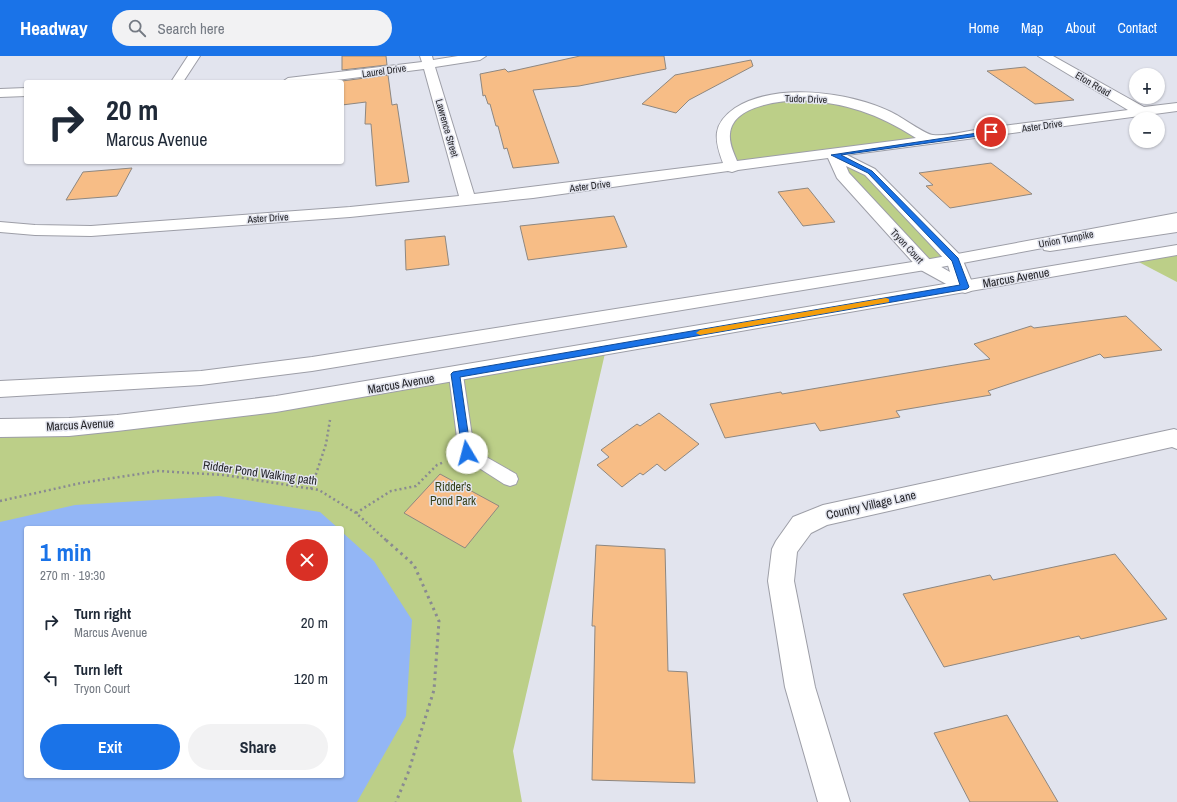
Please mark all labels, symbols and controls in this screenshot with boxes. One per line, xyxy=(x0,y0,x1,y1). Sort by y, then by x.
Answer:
search box xyxy=(112,10,392,46)
text: Headway xyxy=(20,15,88,41)
icon: search xyxy=(126,17,148,39)
text: Search here xyxy=(158,18,225,39)
text: Home xyxy=(968,19,999,37)
text: Map xyxy=(1021,19,1043,37)
text: About xyxy=(1065,19,1095,37)
text: Contact xyxy=(1117,19,1157,37)
street label: Laurel Drive xyxy=(361,61,407,81)
map controls xyxy=(1129,68,1165,148)
button: + xyxy=(1129,68,1165,104)
street label: Eton Road xyxy=(1073,69,1113,99)
text: 20 m xyxy=(106,91,158,129)
street label: Tudor Drive xyxy=(784,92,828,106)
icon: right xyxy=(40,96,92,148)
street label: Lawrence Street xyxy=(433,98,462,159)
button: − xyxy=(1129,112,1165,148)
pin xyxy=(974,115,1008,149)
street label: Aster Drive xyxy=(1020,117,1064,135)
icon: arrive xyxy=(980,121,1002,143)
text: Marcus Avenue xyxy=(106,127,207,152)
street label: Aster Drive xyxy=(568,177,612,195)
street label: Aster Drive xyxy=(246,210,289,226)
street label: Tryon Court xyxy=(888,226,927,267)
street label: Union Turnpike xyxy=(1037,227,1095,251)
street label: Marcus Avenue xyxy=(981,264,1051,292)
street label: Marcus Avenue xyxy=(366,370,436,398)
street label: Marcus Avenue xyxy=(46,415,114,435)
position arrow xyxy=(446,432,488,474)
street label: Ridder Pond Walking path xyxy=(202,457,318,489)
park label: Ridder's Pond Park xyxy=(430,479,476,509)
street label: Country Village Lane xyxy=(825,487,917,523)
text: 1 min xyxy=(40,536,91,568)
button: close xyxy=(286,539,328,581)
text: 270 m · 19:30 xyxy=(40,567,105,584)
text: Turn right xyxy=(74,603,131,624)
icon: right xyxy=(40,611,62,633)
text: 20 m xyxy=(301,612,328,633)
text: Marcus Avenue xyxy=(74,624,147,641)
text: Turn left xyxy=(74,659,122,680)
icon: left xyxy=(40,667,62,689)
text: 120 m xyxy=(294,668,328,689)
text: Tryon Court xyxy=(74,680,130,697)
button: Exit xyxy=(40,724,180,770)
button: Share xyxy=(188,724,328,770)

